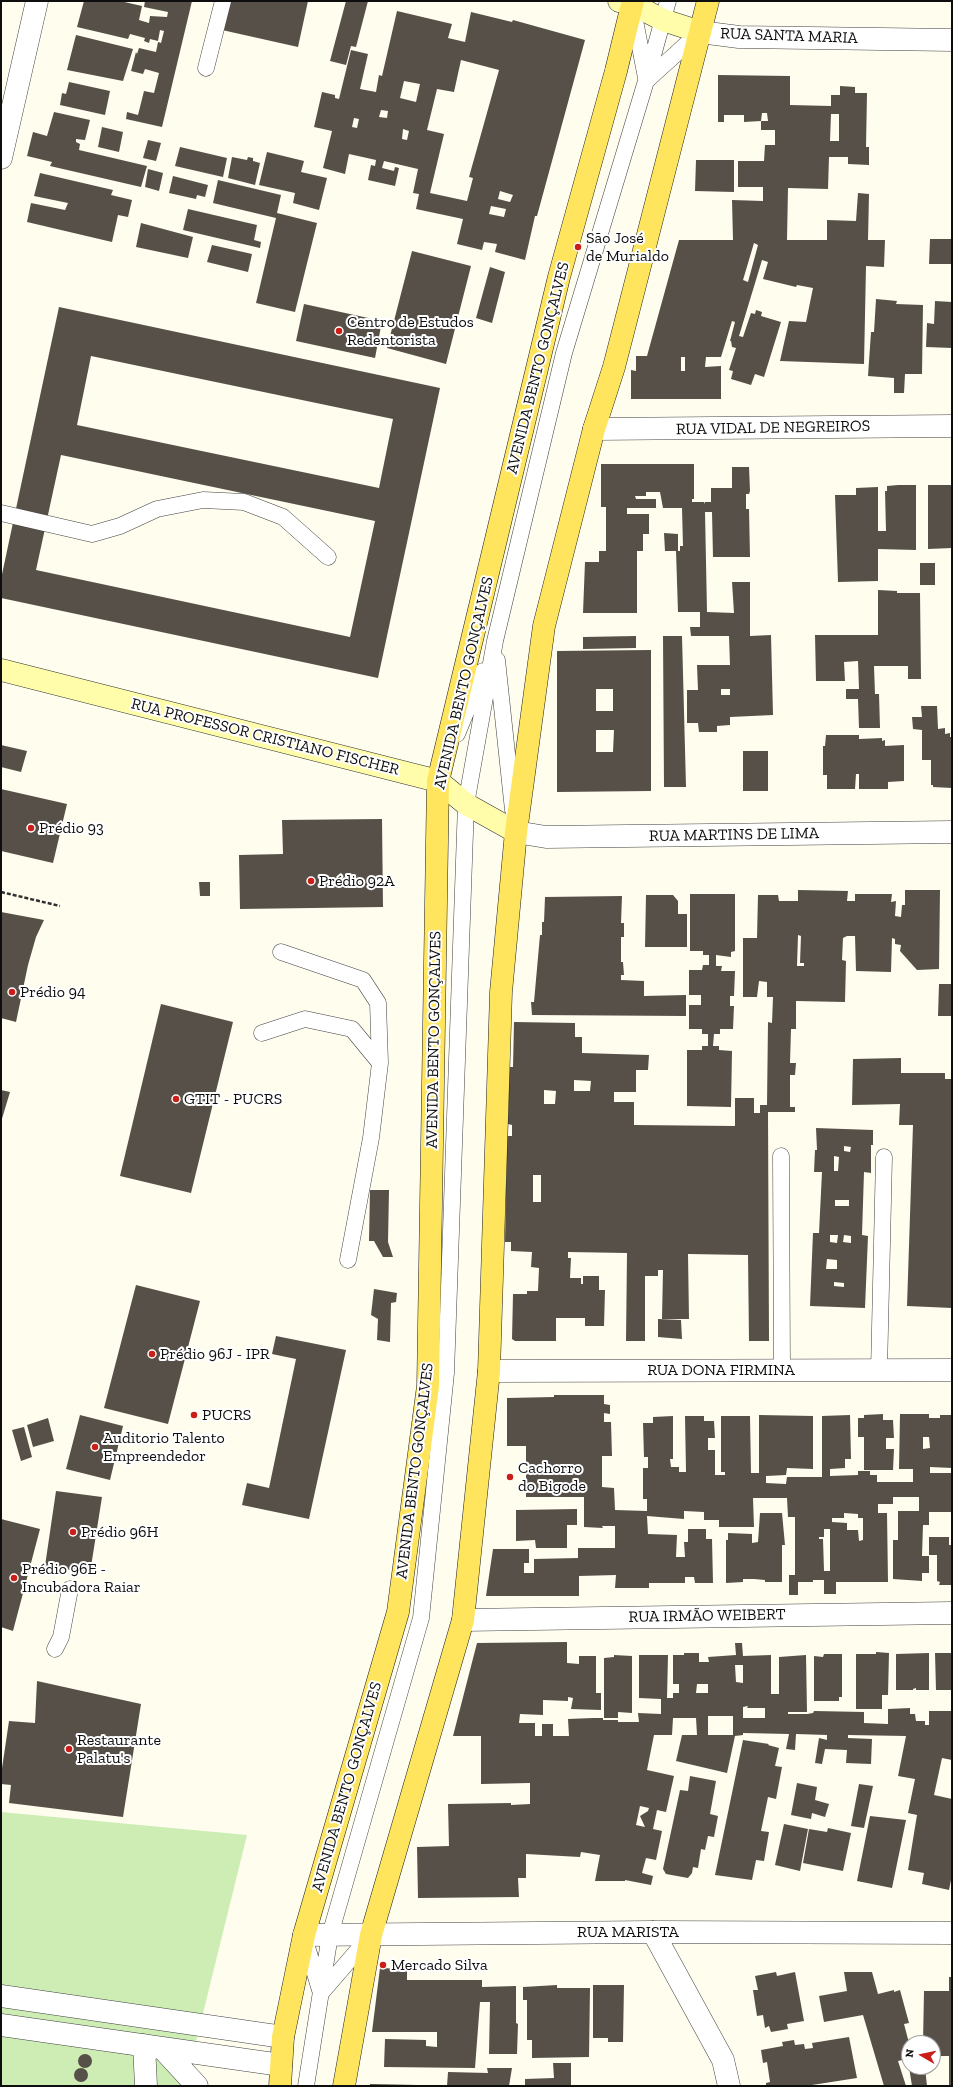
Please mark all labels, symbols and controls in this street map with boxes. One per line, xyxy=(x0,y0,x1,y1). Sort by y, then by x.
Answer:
street label: RUA SANTA MARIA xyxy=(720,24,858,48)
place label: São José de Murialdo xyxy=(586,228,669,266)
marker: São José de Murialdo xyxy=(573,242,583,252)
street label: AVENIDA BENTO GONÇALVES xyxy=(502,260,574,476)
place label: Centro de Estudos Redentorista xyxy=(347,312,474,350)
marker: Centro de Estudos Redentorista xyxy=(334,326,344,336)
street label: RUA VIDAL DE NEGREIROS xyxy=(676,417,870,439)
street label: AVENIDA BENTO GONÇALVES xyxy=(430,575,498,791)
street label: RUA PROFESSOR CRISTIANO FISCHER xyxy=(129,694,401,780)
place label: Prédio 93 xyxy=(39,818,104,838)
marker: Prédio 93 xyxy=(26,823,36,833)
street label: RUA MARTINS DE LIMA xyxy=(649,824,819,846)
place label: Prédio 92A xyxy=(319,871,395,891)
marker: Prédio 92A xyxy=(306,876,316,886)
street label: AVENIDA BENTO GONÇALVES xyxy=(423,931,445,1149)
place label: Prédio 94 xyxy=(20,982,86,1002)
marker: Prédio 94 xyxy=(7,987,17,997)
place label: GTIT - PUCRS xyxy=(184,1089,282,1109)
marker: GTIT - PUCRS xyxy=(171,1094,181,1104)
place label: Prédio 96J - IPR xyxy=(160,1344,270,1364)
marker: Prédio 96J - IPR xyxy=(147,1349,157,1359)
street label: RUA DONA FIRMINA xyxy=(647,1360,795,1380)
street label: AVENIDA BENTO GONÇALVES xyxy=(392,1362,438,1580)
place label: PUCRS xyxy=(202,1405,251,1425)
marker: PUCRS xyxy=(189,1410,199,1420)
place label: Auditorio Talento Empreendedor xyxy=(103,1428,225,1466)
marker: Auditorio Talento Empreendedor xyxy=(90,1442,100,1452)
place label: Cachorro do Bigode xyxy=(518,1458,586,1496)
marker: Cachorro do Bigode xyxy=(505,1472,515,1482)
place label: Prédio 96H xyxy=(81,1522,159,1542)
marker: Prédio 96H xyxy=(68,1527,78,1537)
place label: Prédio 96E - Incubadora Raiar xyxy=(22,1559,141,1597)
marker: Prédio 96E - Incubadora Raiar xyxy=(9,1573,19,1583)
street label: RUA IRMÃO WEIBERT xyxy=(628,1605,786,1627)
street label: AVENIDA BENTO GONÇALVES xyxy=(308,1680,386,1894)
place label: Restaurante Palatu's xyxy=(77,1730,161,1768)
marker: Restaurante Palatu's xyxy=(64,1744,74,1754)
street label: RUA MARISTA xyxy=(577,1922,679,1942)
place label: Mercado Silva xyxy=(391,1955,488,1975)
marker: Mercado Silva xyxy=(378,1960,388,1970)
north arrow xyxy=(901,2035,941,2075)
text: N xyxy=(903,2048,917,2058)

